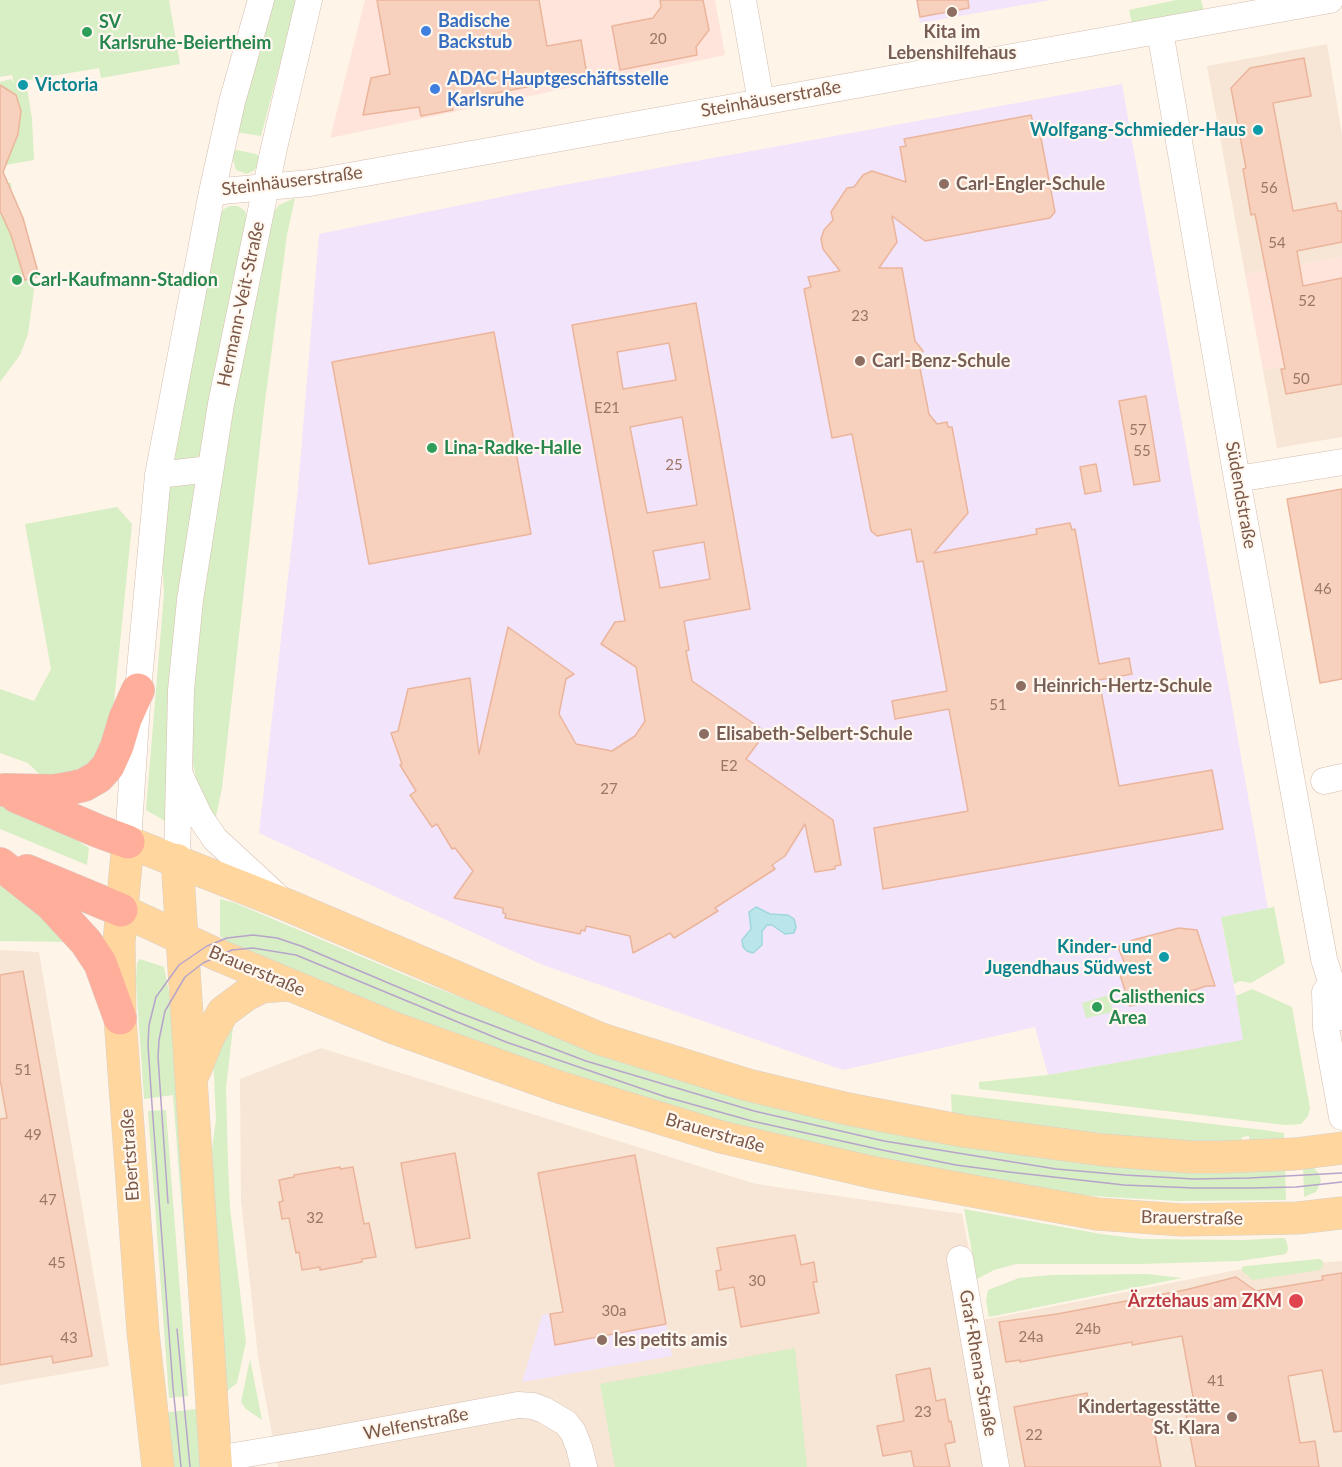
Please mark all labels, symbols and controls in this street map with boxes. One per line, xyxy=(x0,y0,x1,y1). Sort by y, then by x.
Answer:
marker: Kita im Lebenshilfehaus xyxy=(945,5,959,19)
place label: Badische Backstub xyxy=(438,10,512,52)
place label: SV Karlsruhe-Beiertheim xyxy=(99,11,271,54)
place label: Kita im Lebenshilfehaus xyxy=(888,21,1016,63)
marker: Badische Backstub xyxy=(419,24,433,38)
marker: SV Karlsruhe-Beiertheim xyxy=(80,25,94,39)
house number: 20 xyxy=(649,30,667,48)
place label: ADAC Hauptgeschäftsstelle Karlsruhe xyxy=(447,68,669,110)
place label: Victoria xyxy=(35,74,98,96)
street label: Steinhäuserstraße xyxy=(699,76,843,122)
marker: Victoria xyxy=(16,78,30,92)
marker: ADAC Hauptgeschäftsstelle Karlsruhe xyxy=(428,82,442,96)
place label: Wolfgang-Schmieder-Haus xyxy=(1030,119,1246,141)
marker: Wolfgang-Schmieder-Haus xyxy=(1251,123,1265,137)
street label: Steinhäuserstraße xyxy=(220,162,364,200)
place label: Carl-Engler-Schule xyxy=(956,173,1105,195)
marker: Carl-Engler-Schule xyxy=(937,177,951,191)
house number: 56 xyxy=(1260,179,1278,197)
street label: Hermann-Veit-Straße xyxy=(213,219,269,389)
house number: 54 xyxy=(1268,234,1286,252)
place label: Carl-Kaufmann-Stadion xyxy=(29,269,218,291)
marker: Carl-Kaufmann-Stadion xyxy=(10,273,24,287)
house number: 52 xyxy=(1298,292,1316,310)
house number: 23 xyxy=(851,307,869,325)
place label: Carl-Benz-Schule xyxy=(872,350,1010,372)
marker: Carl-Benz-Schule xyxy=(853,354,867,368)
house number: 50 xyxy=(1292,370,1310,388)
house number: E21 xyxy=(594,399,620,417)
house number: 57 xyxy=(1129,421,1147,439)
place label: Lina-Radke-Halle xyxy=(444,437,582,459)
street label: Südendstraße xyxy=(1221,440,1261,550)
marker: Lina-Radke-Halle xyxy=(425,441,439,455)
house number: 55 xyxy=(1133,442,1151,460)
house number: 25 xyxy=(665,456,683,474)
house number: 46 xyxy=(1314,580,1332,598)
place label: Heinrich-Hertz-Schule xyxy=(1033,675,1212,697)
marker: Heinrich-Hertz-Schule xyxy=(1014,679,1028,693)
house number: 51 xyxy=(989,696,1007,714)
place label: Elisabeth-Selbert-Schule xyxy=(716,723,912,745)
marker: Elisabeth-Selbert-Schule xyxy=(697,727,711,741)
house number: E2 xyxy=(720,757,738,775)
house number: 27 xyxy=(600,780,618,798)
place label: Kinder- und Jugendhaus Südwest xyxy=(985,936,1152,978)
street label: Brauerstraße xyxy=(206,941,308,1001)
marker: Kinder- und Jugendhaus Südwest xyxy=(1157,950,1171,964)
place label: Calisthenics Area xyxy=(1109,986,1205,1028)
marker: Calisthenics Area xyxy=(1090,1000,1104,1014)
house number: 51 xyxy=(14,1061,32,1079)
street label: Ebertstraße xyxy=(116,1108,144,1202)
street label: Brauerstraße xyxy=(663,1109,767,1157)
house number: 49 xyxy=(24,1126,42,1144)
house number: 47 xyxy=(39,1191,57,1209)
street label: Brauerstraße xyxy=(1141,1206,1243,1230)
house number: 32 xyxy=(306,1209,324,1227)
house number: 45 xyxy=(48,1254,66,1272)
house number: 30 xyxy=(748,1272,766,1290)
street label: Graf-Rhena-Straße xyxy=(954,1288,1002,1438)
place label: Ärztehaus am ZKM xyxy=(1128,1290,1282,1312)
marker: Ärztehaus am ZKM xyxy=(1287,1292,1305,1310)
house number: 30a xyxy=(602,1302,626,1320)
house number: 24b xyxy=(1075,1320,1101,1338)
house number: 24a xyxy=(1019,1328,1043,1346)
house number: 43 xyxy=(60,1329,78,1347)
place label: les petits amis xyxy=(614,1329,727,1351)
marker: les petits amis xyxy=(595,1333,609,1347)
house number: 41 xyxy=(1207,1372,1225,1390)
place label: Kindertagesstätte St. Klara xyxy=(1078,1396,1220,1438)
street label: Welfenstraße xyxy=(362,1403,470,1445)
house number: 23 xyxy=(914,1403,932,1421)
marker: Kindertagesstätte St. Klara xyxy=(1225,1410,1239,1424)
house number: 22 xyxy=(1025,1426,1043,1444)

